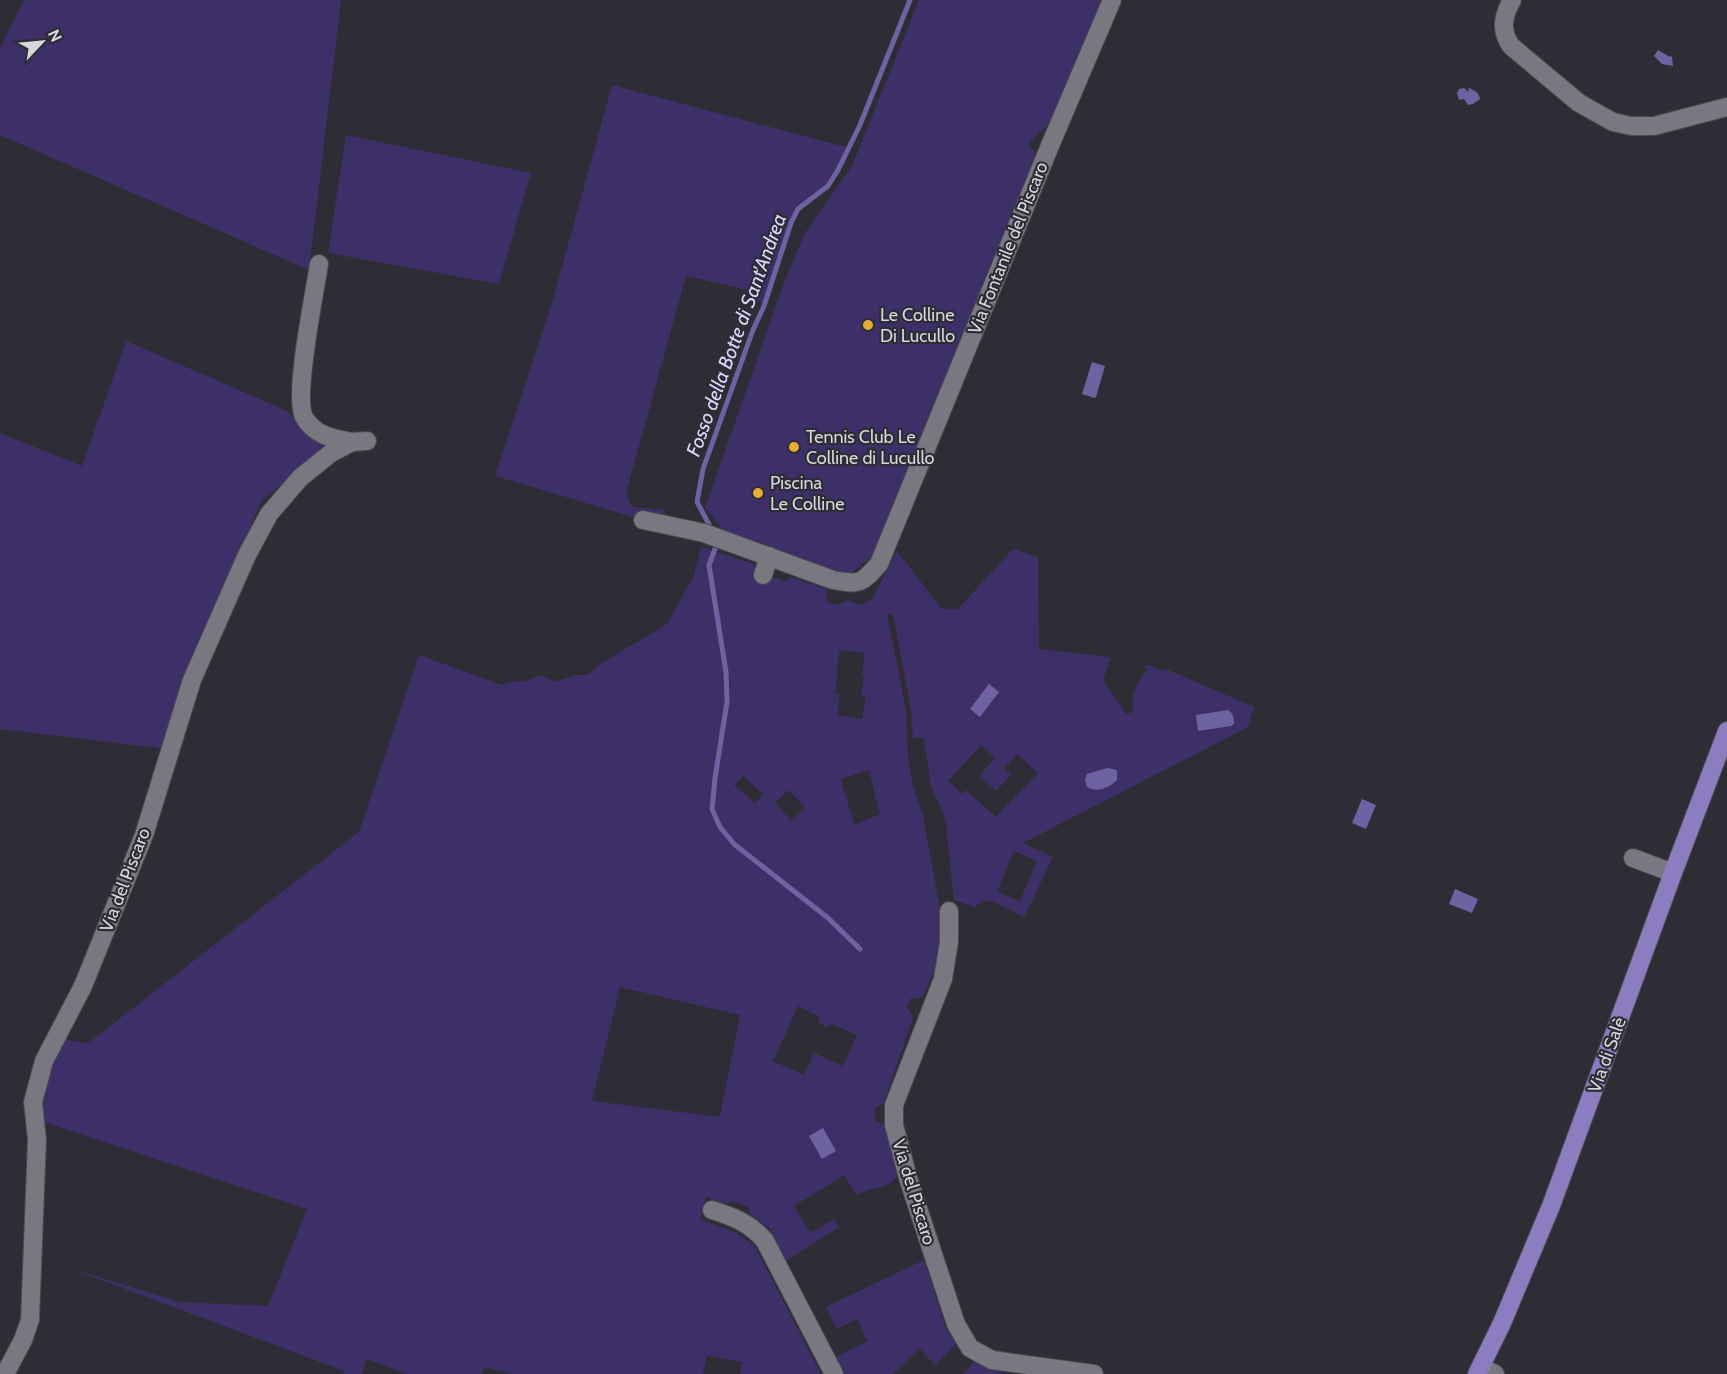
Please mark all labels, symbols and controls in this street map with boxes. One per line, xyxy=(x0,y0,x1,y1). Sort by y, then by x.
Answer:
north arrow xyxy=(12,12,72,72)
text: N xyxy=(44,26,66,45)
street label: Via Fontanile del Piscaro xyxy=(963,159,1053,337)
water label: Fosso della Botte di Sant'Andrea xyxy=(681,210,791,460)
place label: Le Colline Di Lucullo xyxy=(880,304,955,347)
marker: Le Colline Di Lucullo xyxy=(861,318,875,332)
place label: Tennis Club Le Colline di Lucullo xyxy=(806,426,935,469)
marker: Tennis Club Le Colline di Lucullo xyxy=(787,440,801,454)
place label: Piscina Le Colline xyxy=(770,472,844,515)
marker: Piscina Le Colline xyxy=(751,486,765,500)
street label: Via del Piscaro xyxy=(95,825,155,935)
street label: Via di Salè xyxy=(1583,1014,1631,1096)
street label: Via del Piscaro xyxy=(887,1136,941,1248)

